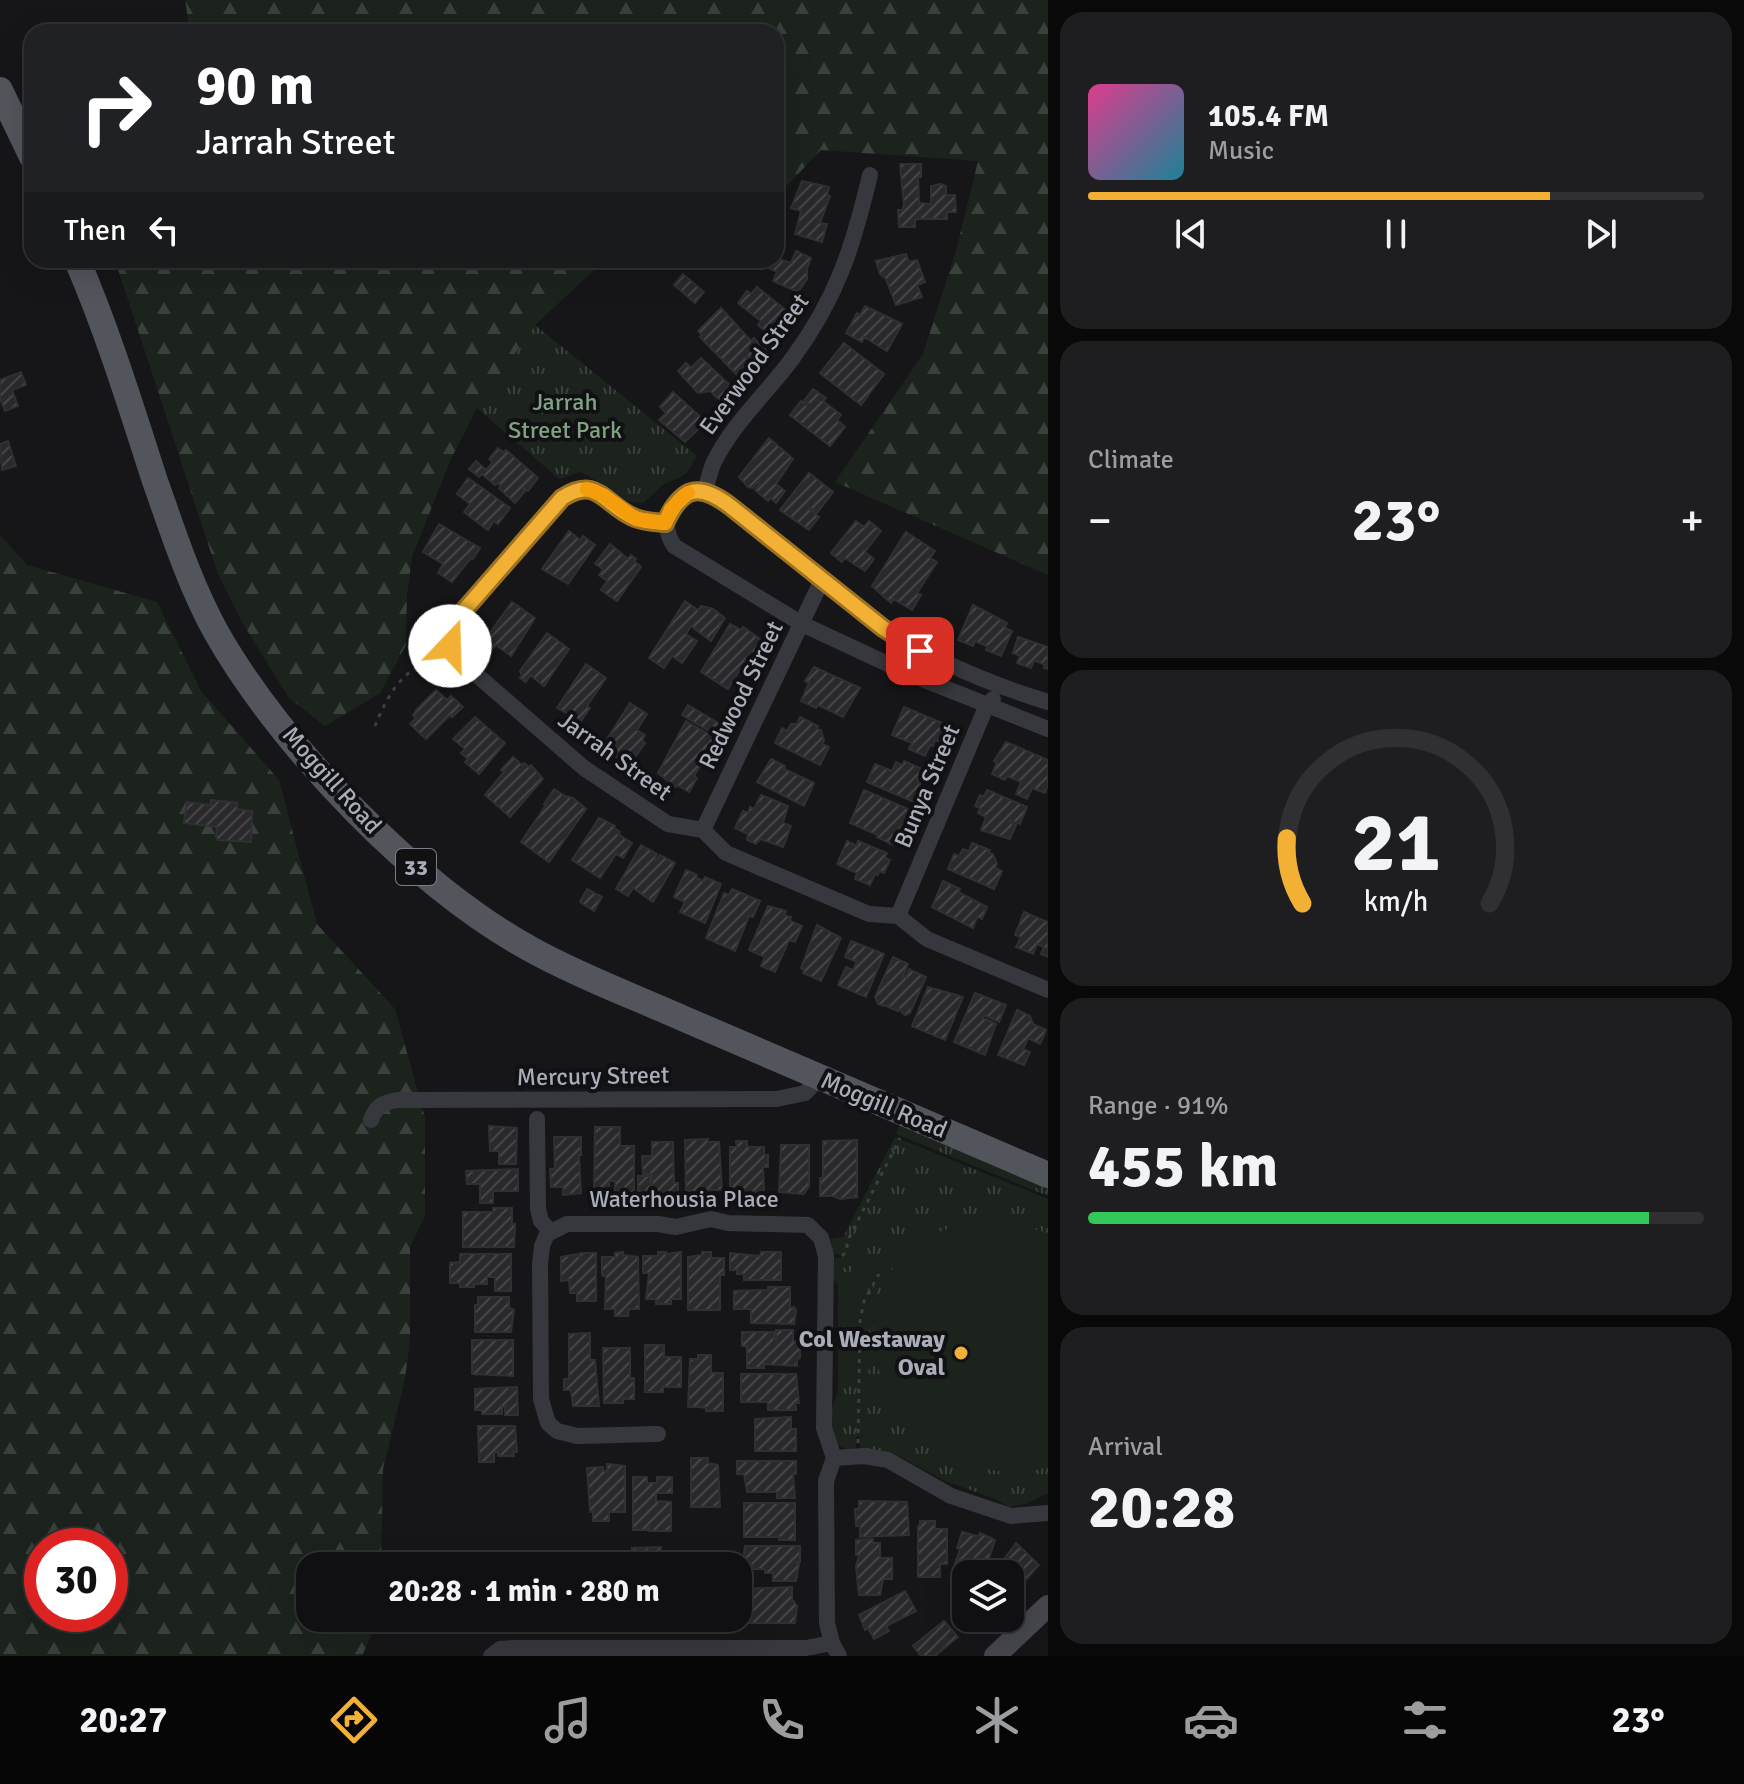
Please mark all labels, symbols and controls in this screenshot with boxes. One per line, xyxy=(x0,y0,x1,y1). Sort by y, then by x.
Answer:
text: 90 m xyxy=(196,51,314,120)
icon: right xyxy=(64,56,168,160)
text: 105.4 FM xyxy=(1208,98,1329,135)
text: Jarrah Street xyxy=(196,120,395,165)
text: Music xyxy=(1208,135,1274,167)
icon: left xyxy=(142,208,186,252)
text: Then xyxy=(64,212,126,249)
icon: previous xyxy=(1169,212,1213,256)
icon: pause xyxy=(1374,212,1418,256)
icon: next xyxy=(1579,212,1623,256)
street label: Everwood Street xyxy=(693,287,815,441)
park label: Jarrah Street Park xyxy=(508,387,622,445)
text: Climate xyxy=(1088,444,1174,476)
text: 23° xyxy=(1352,484,1440,558)
text: − xyxy=(1088,494,1112,548)
text: + xyxy=(1680,494,1704,548)
position arrow xyxy=(408,604,492,688)
street label: Redwood Street xyxy=(692,616,790,774)
pin xyxy=(886,617,954,685)
icon: arrive xyxy=(898,629,942,673)
street label: Jarrah Street xyxy=(552,705,678,807)
street label: Moggill Road xyxy=(276,720,388,840)
street label: Bunya Street xyxy=(888,720,966,852)
text: 21 xyxy=(1351,792,1441,894)
road number: 33 xyxy=(396,849,436,885)
text: km/h xyxy=(1364,884,1428,919)
street label: Mercury Street xyxy=(516,1060,670,1092)
street label: Moggill Road xyxy=(816,1065,952,1145)
text: Range · 91% xyxy=(1088,1090,1229,1122)
text: 455 km xyxy=(1088,1130,1278,1204)
street label: Waterhousia Place xyxy=(589,1184,779,1214)
place label: Col Westaway Oval xyxy=(799,1324,945,1382)
marker: Col Westaway Oval xyxy=(952,1344,970,1362)
text: Arrival xyxy=(1088,1431,1163,1463)
text: 20:28 xyxy=(1088,1471,1235,1545)
speed limit sign: 30 xyxy=(24,1528,128,1632)
map controls xyxy=(952,1560,1024,1632)
button: layers xyxy=(952,1560,1024,1632)
text: 20:28 · 1 min · 280 m xyxy=(388,1573,660,1610)
icon: directions xyxy=(326,1692,382,1748)
icon: music xyxy=(540,1692,596,1748)
icon: phone xyxy=(754,1692,810,1748)
icon: climate xyxy=(969,1692,1025,1748)
icon: car xyxy=(1183,1692,1239,1748)
icon: filters xyxy=(1397,1692,1453,1748)
text: 20:27 xyxy=(79,1698,168,1743)
text: 23° xyxy=(1611,1698,1665,1743)

